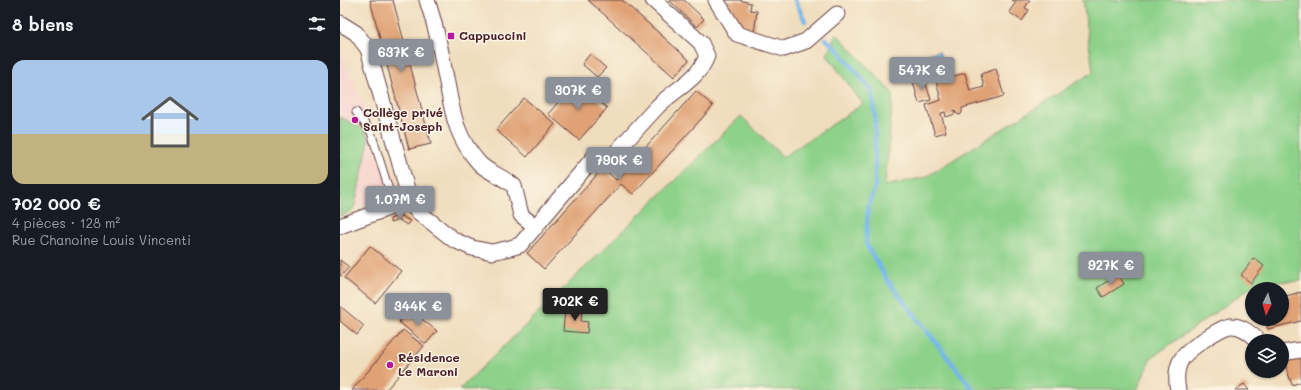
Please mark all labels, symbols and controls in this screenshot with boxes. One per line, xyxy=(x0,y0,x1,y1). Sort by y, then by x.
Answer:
text: 8 biens xyxy=(12,13,74,35)
icon: filters xyxy=(306,13,328,35)
place label: Cappuccini xyxy=(459,27,527,43)
marker: Cappuccini xyxy=(446,31,456,41)
pin: 637K € xyxy=(368,39,434,73)
text: 637K € xyxy=(378,43,424,60)
pin: 547K € xyxy=(889,57,955,91)
text: 547K € xyxy=(899,61,945,78)
pin: 307K € xyxy=(545,77,611,111)
text: 307K € xyxy=(554,81,602,98)
icon: home xyxy=(134,86,206,158)
place label: Collège privé Saint-Joseph xyxy=(363,104,443,134)
marker: Collège privé Saint-Joseph xyxy=(350,115,360,125)
pin: 790K € xyxy=(586,147,652,181)
text: 790K € xyxy=(595,151,643,168)
pin: 1.07M € xyxy=(363,186,437,220)
text: 1.07M € xyxy=(374,190,426,207)
text: 702 000 € xyxy=(12,192,101,214)
text: 4 pièces · 128 m² xyxy=(12,214,120,231)
text: Rue Chanoine Louis Vincenti xyxy=(12,231,191,248)
pin: 927K € xyxy=(1078,252,1144,286)
text: 927K € xyxy=(1088,256,1134,273)
north arrow xyxy=(1245,282,1289,326)
map controls xyxy=(1245,282,1289,378)
pin: 702K € xyxy=(542,288,608,322)
text: 702K € xyxy=(552,292,598,309)
pin: 344K € xyxy=(385,293,451,327)
text: 344K € xyxy=(394,297,442,314)
button: layers xyxy=(1245,334,1289,378)
place label: Résidence Le Maroni xyxy=(398,349,460,379)
marker: Résidence Le Maroni xyxy=(385,360,395,370)

